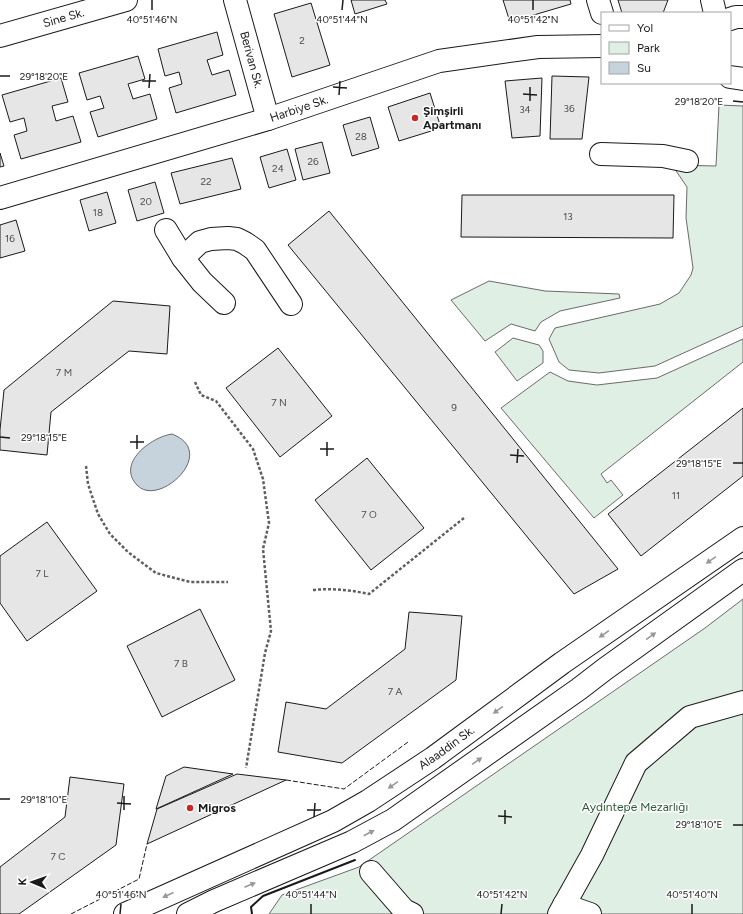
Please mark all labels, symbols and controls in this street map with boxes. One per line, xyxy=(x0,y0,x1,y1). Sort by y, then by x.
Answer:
street label: Sine Sk. xyxy=(41,5,86,30)
legend xyxy=(601,12,731,84)
text: 40°51'46"N xyxy=(127,13,178,26)
text: 40°51'44"N xyxy=(316,13,368,26)
text: 40°51'42"N xyxy=(508,13,558,26)
text: Yol xyxy=(637,21,653,35)
street label: Berivan Sk. xyxy=(237,30,266,90)
house number: 2 xyxy=(299,34,305,47)
text: Park xyxy=(637,41,660,55)
text: Su xyxy=(637,61,651,75)
text: 29°18'20"E xyxy=(20,70,68,83)
street label: Harbiye Sk. xyxy=(268,92,330,125)
text: 29°18'20"E xyxy=(675,95,723,108)
house number: 36 xyxy=(563,102,575,115)
house number: 34 xyxy=(519,103,531,116)
place label: Şimşirli Apartmanı xyxy=(423,104,481,132)
marker: Şimşirli Apartmanı xyxy=(410,113,420,123)
house number: 28 xyxy=(355,130,367,143)
house number: 26 xyxy=(307,155,319,168)
house number: 24 xyxy=(272,162,284,175)
house number: 22 xyxy=(200,175,212,188)
house number: 20 xyxy=(140,195,152,208)
house number: 18 xyxy=(93,206,103,219)
house number: 13 xyxy=(563,210,573,223)
house number: 16 xyxy=(5,232,15,245)
house number: 7 M xyxy=(56,366,72,379)
house number: 7 N xyxy=(271,396,287,409)
house number: 9 xyxy=(451,401,457,414)
text: 29°18'15"E xyxy=(21,431,67,444)
text: 29°18'15"E xyxy=(676,457,722,470)
house number: 11 xyxy=(672,489,680,502)
house number: 7 O xyxy=(361,508,377,521)
one-way arrow xyxy=(706,556,716,564)
house number: 7 L xyxy=(35,567,49,580)
one-way arrow xyxy=(599,630,609,638)
one-way arrow xyxy=(645,632,656,640)
house number: 7 B xyxy=(174,657,188,670)
house number: 7 A xyxy=(388,685,403,698)
one-way arrow xyxy=(493,706,504,714)
street label: Alaaddin Sk. xyxy=(416,723,477,773)
one-way arrow xyxy=(472,757,483,765)
one-way arrow xyxy=(387,781,398,789)
text: 29°18'10"E xyxy=(21,793,68,806)
park label: Aydıntepe Mezarlığı xyxy=(582,800,688,814)
place label: Migros xyxy=(198,801,236,815)
marker: Migros xyxy=(185,803,195,813)
text: 29°18'10"E xyxy=(676,818,723,831)
one-way arrow xyxy=(363,830,375,836)
house number: 7 C xyxy=(50,850,66,863)
north arrow xyxy=(12,862,52,902)
text: K xyxy=(16,877,29,886)
one-way arrow xyxy=(245,882,256,888)
text: 40°51'46"N xyxy=(96,888,147,901)
text: 40°51'44"N xyxy=(285,888,337,901)
text: 40°51'42"N xyxy=(477,888,527,901)
text: 40°51'40"N xyxy=(666,888,718,901)
one-way arrow xyxy=(162,892,174,898)

